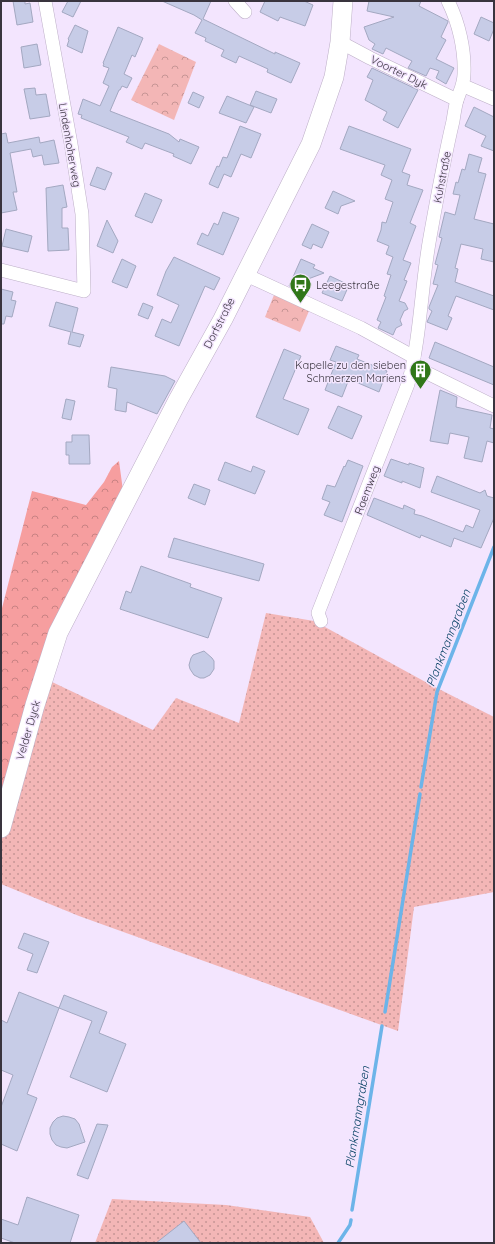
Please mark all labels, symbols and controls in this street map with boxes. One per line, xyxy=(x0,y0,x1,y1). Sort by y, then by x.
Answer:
street label: Voorter Dyk xyxy=(368,52,430,92)
street label: Lindenhoherweg xyxy=(56,102,84,188)
street label: Kuhstraße xyxy=(430,150,454,204)
bus stop icon: Leegestraße xyxy=(288,272,314,305)
place label: Leegestraße xyxy=(316,278,380,292)
street label: Dorfstraße xyxy=(200,295,238,351)
place label: Kapelle zu den sieben Schmerzen Mariens xyxy=(295,358,406,385)
building icon: Kapelle zu den sieben Schmerzen Mariens xyxy=(408,358,434,391)
street label: Raemweg xyxy=(351,463,383,517)
water label: Plankmanngraben xyxy=(423,586,474,689)
street label: Velder Dyck xyxy=(13,698,43,761)
water label: Plankmanngraben xyxy=(342,1064,373,1169)

